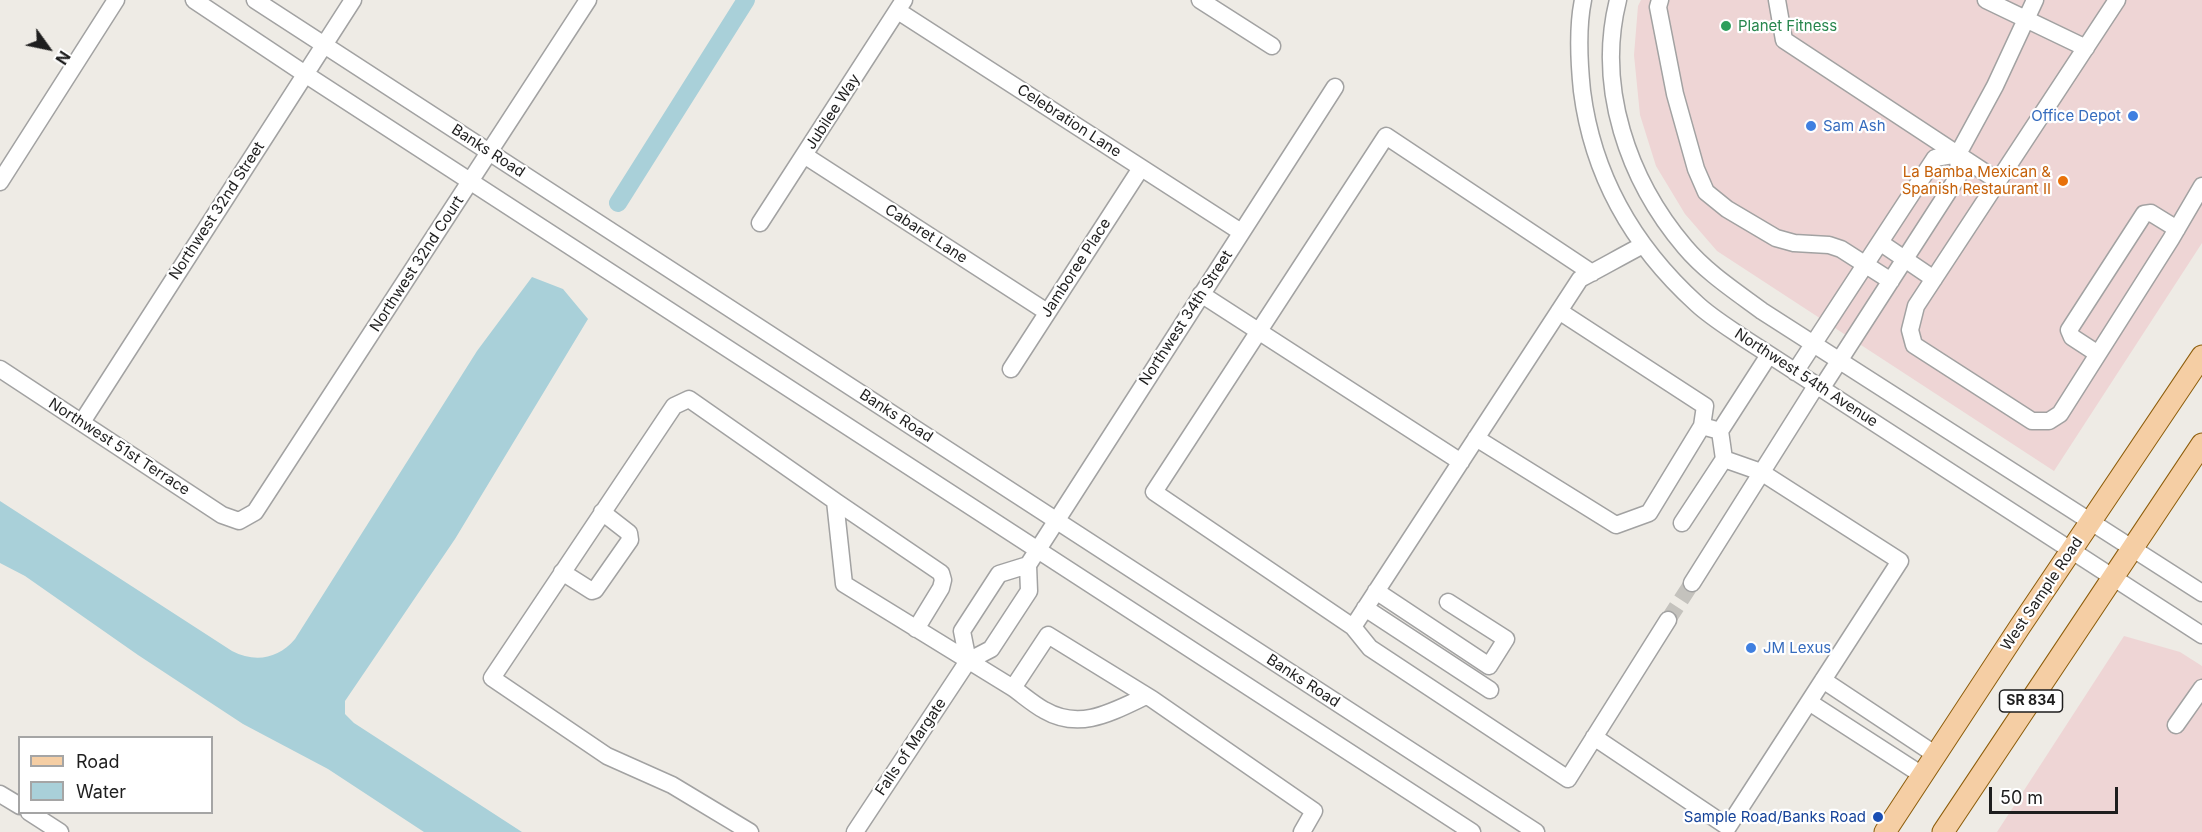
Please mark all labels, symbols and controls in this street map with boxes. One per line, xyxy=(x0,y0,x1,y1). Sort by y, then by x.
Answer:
place label: Planet Fitness xyxy=(1738,17,1837,35)
north arrow xyxy=(18,18,78,78)
marker: Planet Fitness xyxy=(1719,19,1733,33)
text: N xyxy=(51,47,75,68)
street label: Jubilee Way xyxy=(802,71,864,153)
street label: Celebration Lane xyxy=(1014,81,1124,161)
place label: Office Depot xyxy=(2031,107,2121,125)
marker: Office Depot xyxy=(2126,109,2140,123)
place label: Sam Ash xyxy=(1823,117,1886,135)
marker: Sam Ash xyxy=(1804,119,1818,133)
street label: Banks Road xyxy=(448,121,528,181)
street label: Northwest 32nd Street xyxy=(166,139,268,283)
place label: La Bamba Mexican & Spanish Restaurant II xyxy=(1902,163,2051,198)
marker: La Bamba Mexican & Spanish Restaurant II xyxy=(2056,174,2070,188)
street label: Northwest 32nd Court xyxy=(366,193,468,335)
street label: Cabaret Lane xyxy=(881,201,971,267)
street label: Jamboree Place xyxy=(1037,215,1115,321)
street label: Northwest 34th Street xyxy=(1136,247,1236,389)
street label: Northwest 54th Avenue xyxy=(1731,325,1881,431)
street label: Banks Road xyxy=(856,386,936,446)
street label: Northwest 51st Terrace xyxy=(45,395,193,499)
street label: West Sample Road xyxy=(1997,534,2087,654)
place label: JM Lexus xyxy=(1763,639,1831,657)
marker: JM Lexus xyxy=(1744,641,1758,655)
street label: Banks Road xyxy=(1263,651,1343,711)
road number: SR 834 xyxy=(2000,690,2062,712)
street label: Falls of Margate xyxy=(872,695,950,799)
legend xyxy=(18,736,213,814)
text: Road xyxy=(76,751,119,772)
scale bar xyxy=(1992,775,2121,813)
text: Water xyxy=(76,781,126,802)
text: 50 m xyxy=(2000,787,2043,808)
place label: Sample Road/Banks Road xyxy=(1684,808,1866,826)
marker: Sample Road/Banks Road xyxy=(1871,810,1885,824)

